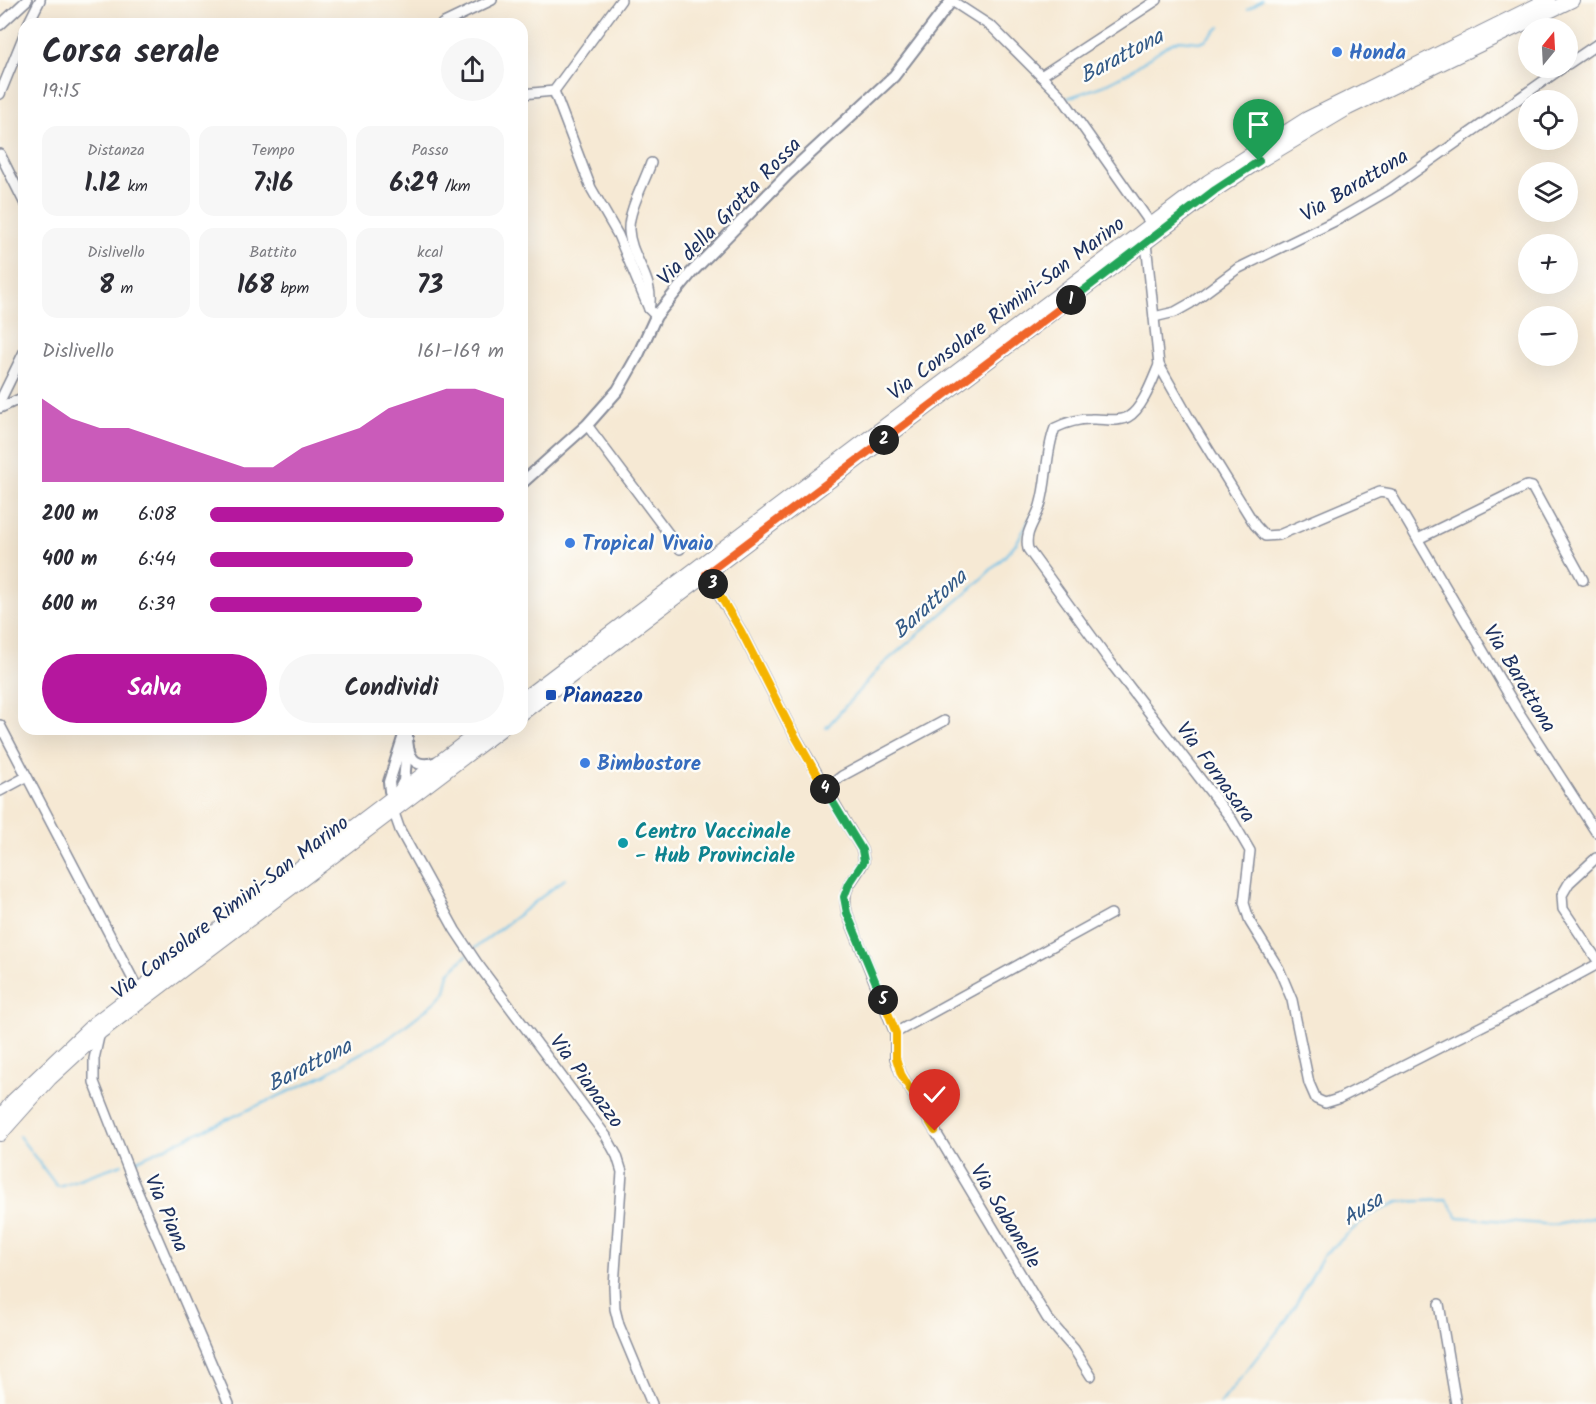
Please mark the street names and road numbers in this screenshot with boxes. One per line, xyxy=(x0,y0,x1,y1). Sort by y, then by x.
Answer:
street label: Via della Grotta Rossa xyxy=(650,130,810,294)
street label: Via Barattona xyxy=(1294,141,1415,232)
street label: Via Consolare Rimini-San Marino xyxy=(881,209,1133,410)
street label: Via Barattona xyxy=(1473,618,1564,739)
street label: Via Fornasara xyxy=(1167,715,1263,831)
street label: Via Consolare Rimini-San Marino xyxy=(105,808,357,1009)
street label: Via Pianazzo xyxy=(540,1028,631,1136)
street label: Via Sabanelle xyxy=(961,1158,1049,1276)
street label: Via Piana xyxy=(134,1170,197,1258)

